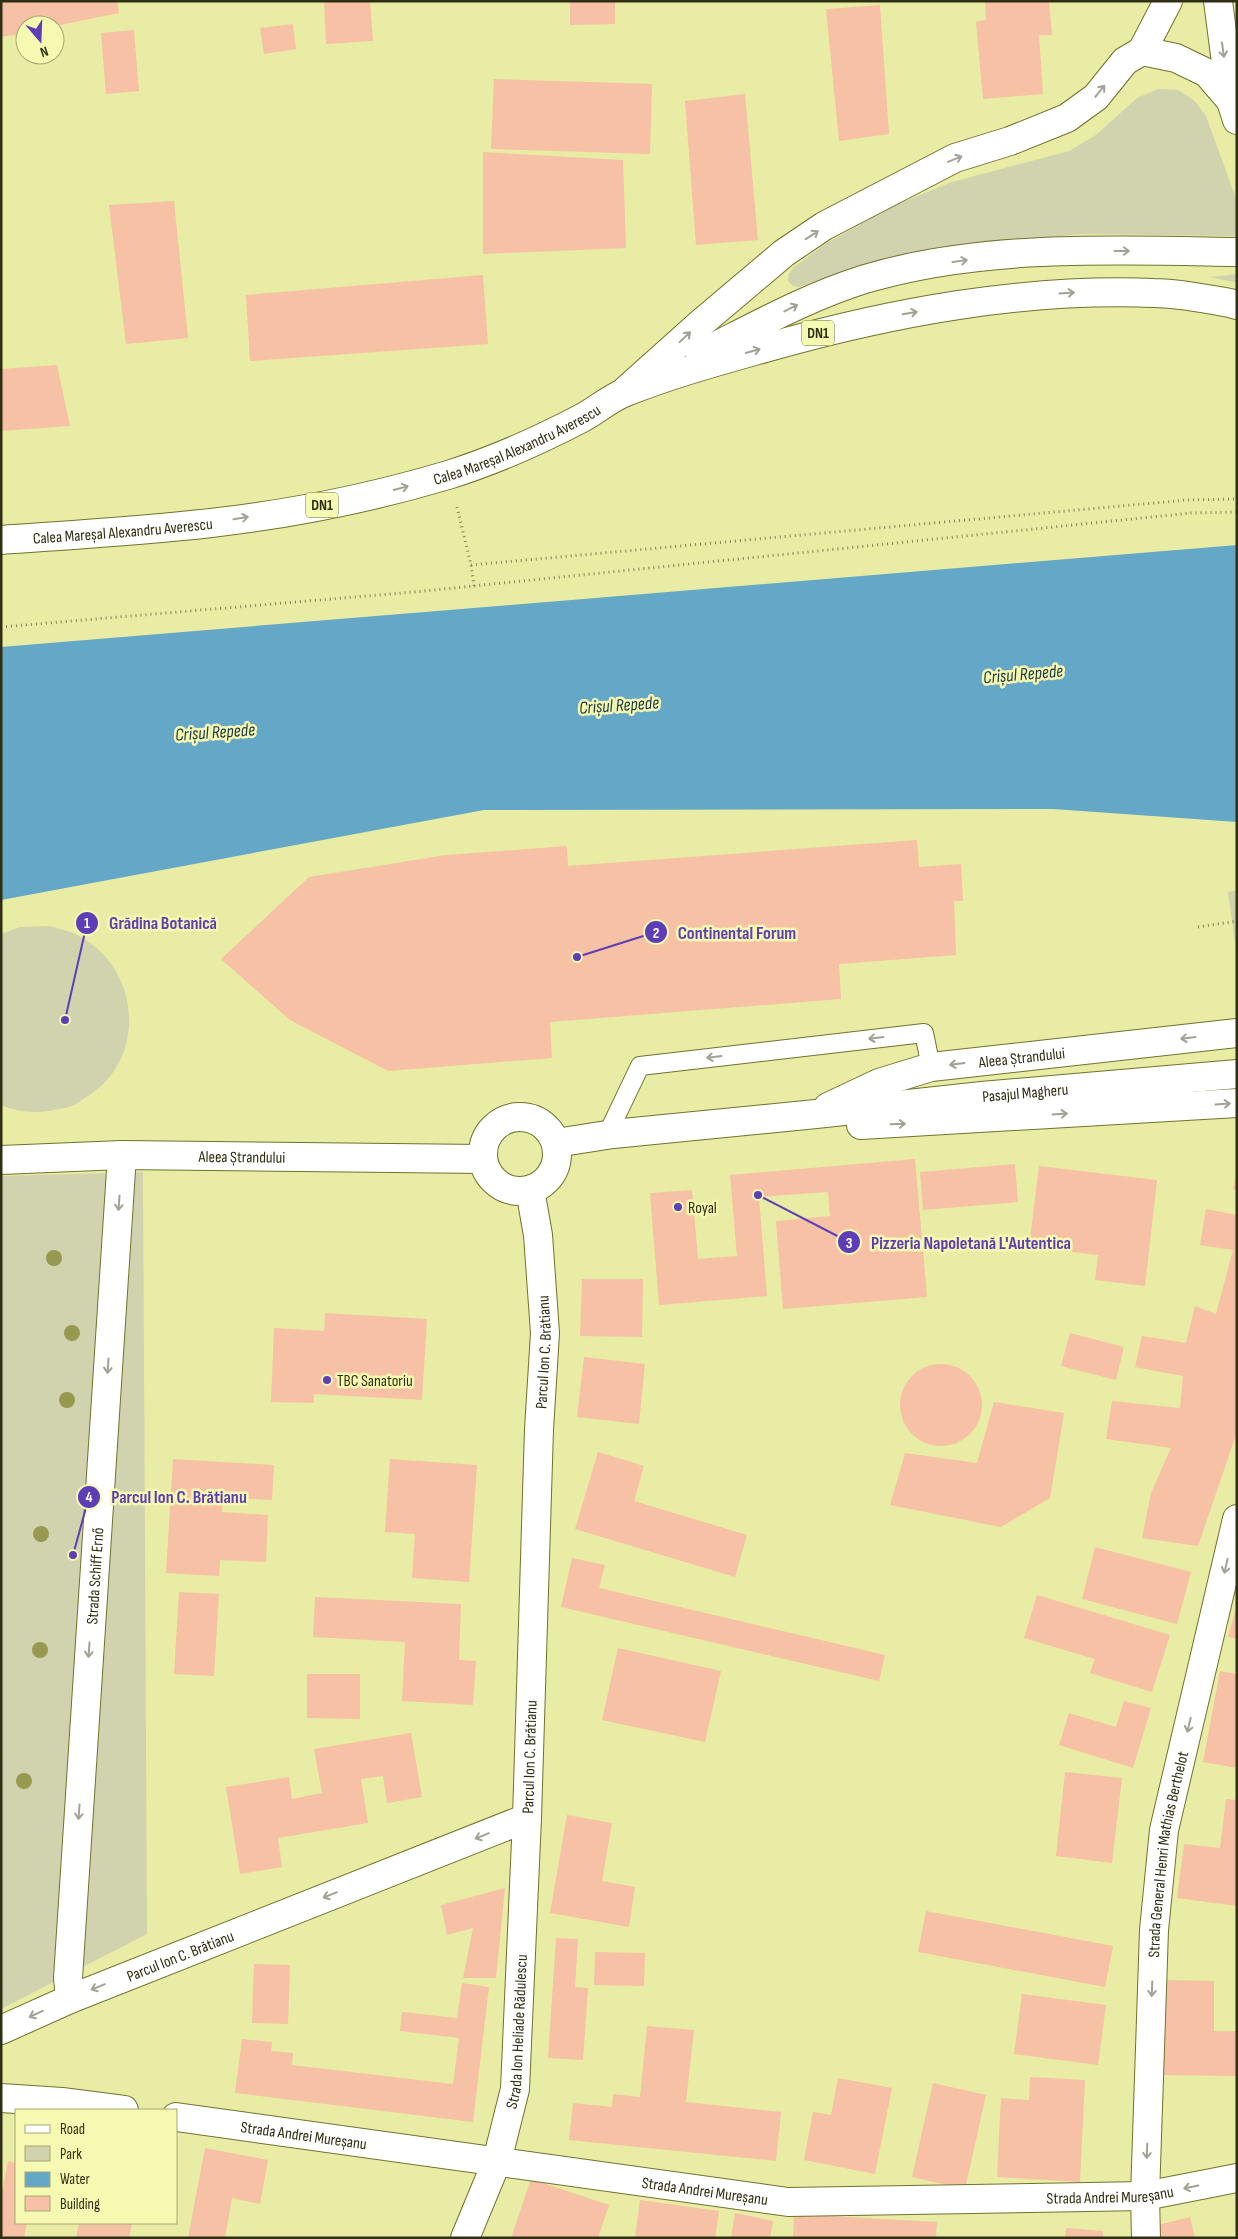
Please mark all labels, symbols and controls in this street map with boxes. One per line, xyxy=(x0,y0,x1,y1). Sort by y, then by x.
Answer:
north arrow xyxy=(15,15,65,65)
one-way arrow xyxy=(1219,41,1229,57)
text: N xyxy=(38,43,50,61)
one-way arrow xyxy=(1095,85,1106,98)
one-way arrow xyxy=(947,153,962,163)
one-way arrow xyxy=(804,230,818,240)
one-way arrow xyxy=(1114,246,1130,256)
one-way arrow xyxy=(952,255,968,265)
one-way arrow xyxy=(1059,289,1075,298)
one-way arrow xyxy=(784,303,799,313)
one-way arrow xyxy=(902,307,918,317)
road number: DN1 xyxy=(802,320,834,346)
one-way arrow xyxy=(679,331,692,343)
one-way arrow xyxy=(744,346,760,356)
street label: Calea Mareșal Alexandru Averescu xyxy=(431,401,605,490)
one-way arrow xyxy=(392,482,408,492)
road number: DN1 xyxy=(306,492,338,518)
one-way arrow xyxy=(233,513,249,523)
street label: Calea Mareșal Alexandru Averescu xyxy=(32,515,214,549)
water label: Crișul Repede xyxy=(982,661,1064,688)
water label: Crișul Repede xyxy=(578,692,660,719)
water label: Crișul Repede xyxy=(174,719,256,746)
callout: Grădina Botanică xyxy=(74,906,227,939)
text: Grădina Botanică xyxy=(109,913,217,934)
text: 1 xyxy=(84,914,90,933)
callout: Continental Forum xyxy=(643,916,807,949)
text: Continental Forum xyxy=(678,923,796,944)
text: 2 xyxy=(653,924,659,943)
one-way arrow xyxy=(868,1033,884,1043)
one-way arrow xyxy=(1181,1033,1197,1043)
street label: Aleea Ștrandului xyxy=(977,1044,1066,1073)
one-way arrow xyxy=(707,1052,723,1062)
one-way arrow xyxy=(950,1059,966,1069)
street label: Pasajul Magheru xyxy=(981,1081,1069,1107)
one-way arrow xyxy=(1214,1099,1230,1108)
one-way arrow xyxy=(1052,1110,1068,1119)
one-way arrow xyxy=(890,1120,906,1129)
street label: Aleea Ștrandului xyxy=(197,1148,285,1168)
one-way arrow xyxy=(114,1195,123,1211)
place label: Royal xyxy=(688,1199,717,1218)
marker: Royal xyxy=(672,1201,684,1213)
callout: Pizzeria Napoletană L'Autentica xyxy=(836,1226,1081,1259)
text: Pizzeria Napoletană L'Autentica xyxy=(871,1233,1071,1254)
text: 3 xyxy=(846,1234,853,1253)
street label: Parcul Ion C. Brătianu xyxy=(532,1295,556,1410)
one-way arrow xyxy=(103,1357,113,1373)
place label: TBC Sanatoriu xyxy=(337,1372,413,1391)
marker: TBC Sanatoriu xyxy=(321,1374,333,1386)
callout: Parcul Ion C. Brătianu xyxy=(76,1480,257,1513)
text: Parcul Ion C. Brătianu xyxy=(111,1487,247,1508)
text: 4 xyxy=(86,1488,93,1507)
street label: Strada Schiff Ernő xyxy=(83,1527,109,1625)
one-way arrow xyxy=(1221,1558,1230,1574)
one-way arrow xyxy=(85,1642,94,1658)
street label: Parcul Ion C. Brătianu xyxy=(519,1700,542,1814)
one-way arrow xyxy=(1184,1716,1193,1732)
street label: Strada General Henri Mathias Berthelot xyxy=(1145,1749,1193,1958)
one-way arrow xyxy=(74,1804,83,1820)
one-way arrow xyxy=(474,1832,489,1841)
one-way arrow xyxy=(323,1892,338,1901)
street label: Parcul Ion C. Brătianu xyxy=(124,1927,237,1987)
street label: Strada Ion Heliade Rădulescu xyxy=(502,1954,532,2111)
one-way arrow xyxy=(1147,1980,1157,1996)
one-way arrow xyxy=(91,1983,106,1993)
one-way arrow xyxy=(29,2010,44,2020)
legend xyxy=(15,2109,178,2224)
street label: Strada Andrei Mureșanu xyxy=(239,2118,368,2154)
text: Road xyxy=(60,2120,85,2139)
one-way arrow xyxy=(1142,2143,1151,2159)
text: Park xyxy=(60,2145,82,2164)
text: Water xyxy=(60,2170,91,2189)
street label: Strada Andrei Mureșanu xyxy=(640,2174,769,2210)
street label: Strada Andrei Mureșanu xyxy=(1046,2183,1175,2209)
one-way arrow xyxy=(1183,2183,1199,2193)
text: Building xyxy=(60,2195,100,2214)

